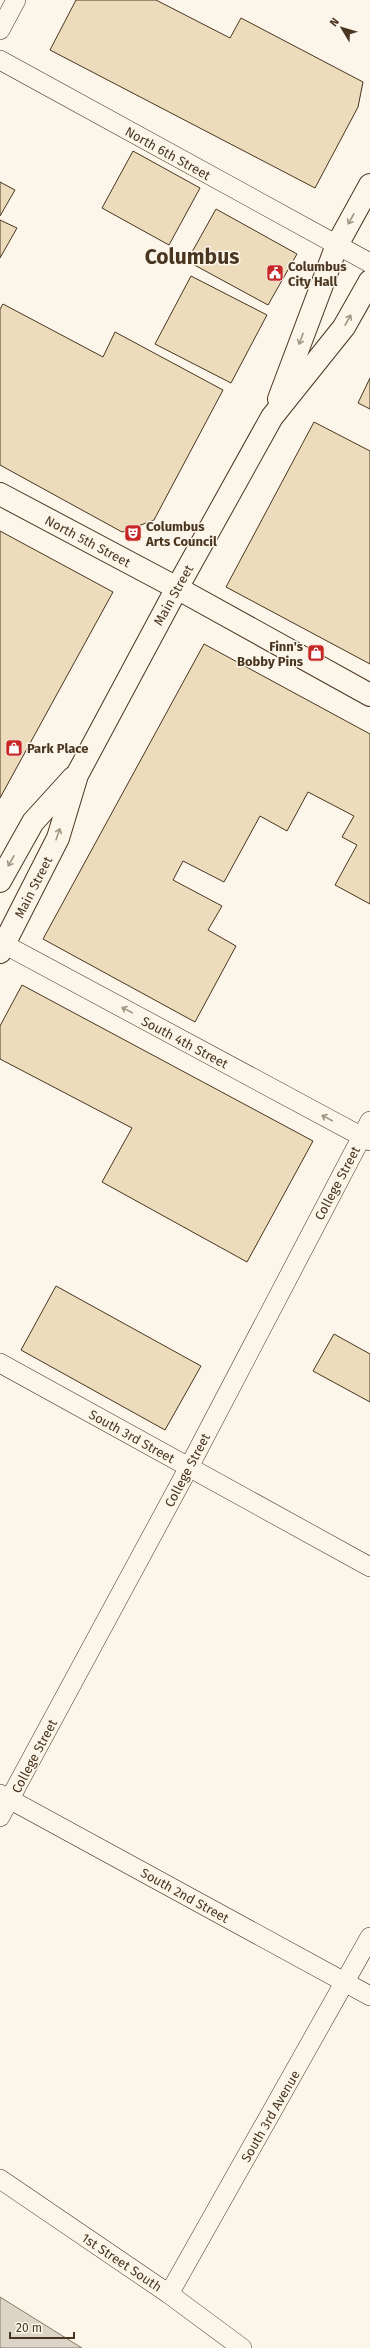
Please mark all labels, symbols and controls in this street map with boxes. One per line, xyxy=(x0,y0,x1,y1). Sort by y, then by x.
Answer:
north arrow xyxy=(322,8,362,48)
text: N xyxy=(327,15,342,29)
street label: North 6th Street xyxy=(122,124,213,183)
one-way arrow xyxy=(347,213,355,225)
district label: Columbus xyxy=(145,244,239,270)
place label: Columbus City Hall xyxy=(288,259,347,289)
public building icon: Columbus City Hall xyxy=(265,263,285,283)
one-way arrow xyxy=(344,314,352,326)
one-way arrow xyxy=(296,333,304,345)
street label: North 5th Street xyxy=(42,513,133,570)
place label: Columbus Arts Council xyxy=(145,519,217,549)
theatre icon: Columbus Arts Council xyxy=(123,523,143,543)
street label: Main Street xyxy=(151,562,196,628)
place label: Finn's Bobby Pins xyxy=(237,639,304,669)
shop icon: Finn's Bobby Pins xyxy=(306,643,326,663)
shop icon: Park Place xyxy=(4,738,24,758)
place label: Park Place xyxy=(27,741,88,756)
one-way arrow xyxy=(55,829,63,841)
street label: Main Street xyxy=(12,854,56,921)
one-way arrow xyxy=(7,855,15,867)
one-way arrow xyxy=(121,1006,133,1014)
street label: South 4th Street xyxy=(139,1013,231,1072)
one-way arrow xyxy=(322,1114,334,1122)
street label: College Street xyxy=(312,1143,363,1223)
street label: South 3rd Street xyxy=(86,1407,177,1466)
street label: College Street xyxy=(162,1430,213,1510)
street label: College Street xyxy=(9,1716,60,1796)
street label: South 2nd Street xyxy=(138,1865,232,1926)
street label: South 3rd Avenue xyxy=(238,2068,303,2165)
street label: 1st Street South xyxy=(79,2230,165,2295)
scale bar xyxy=(10,2314,74,2340)
text: 20 m xyxy=(16,2321,42,2335)

